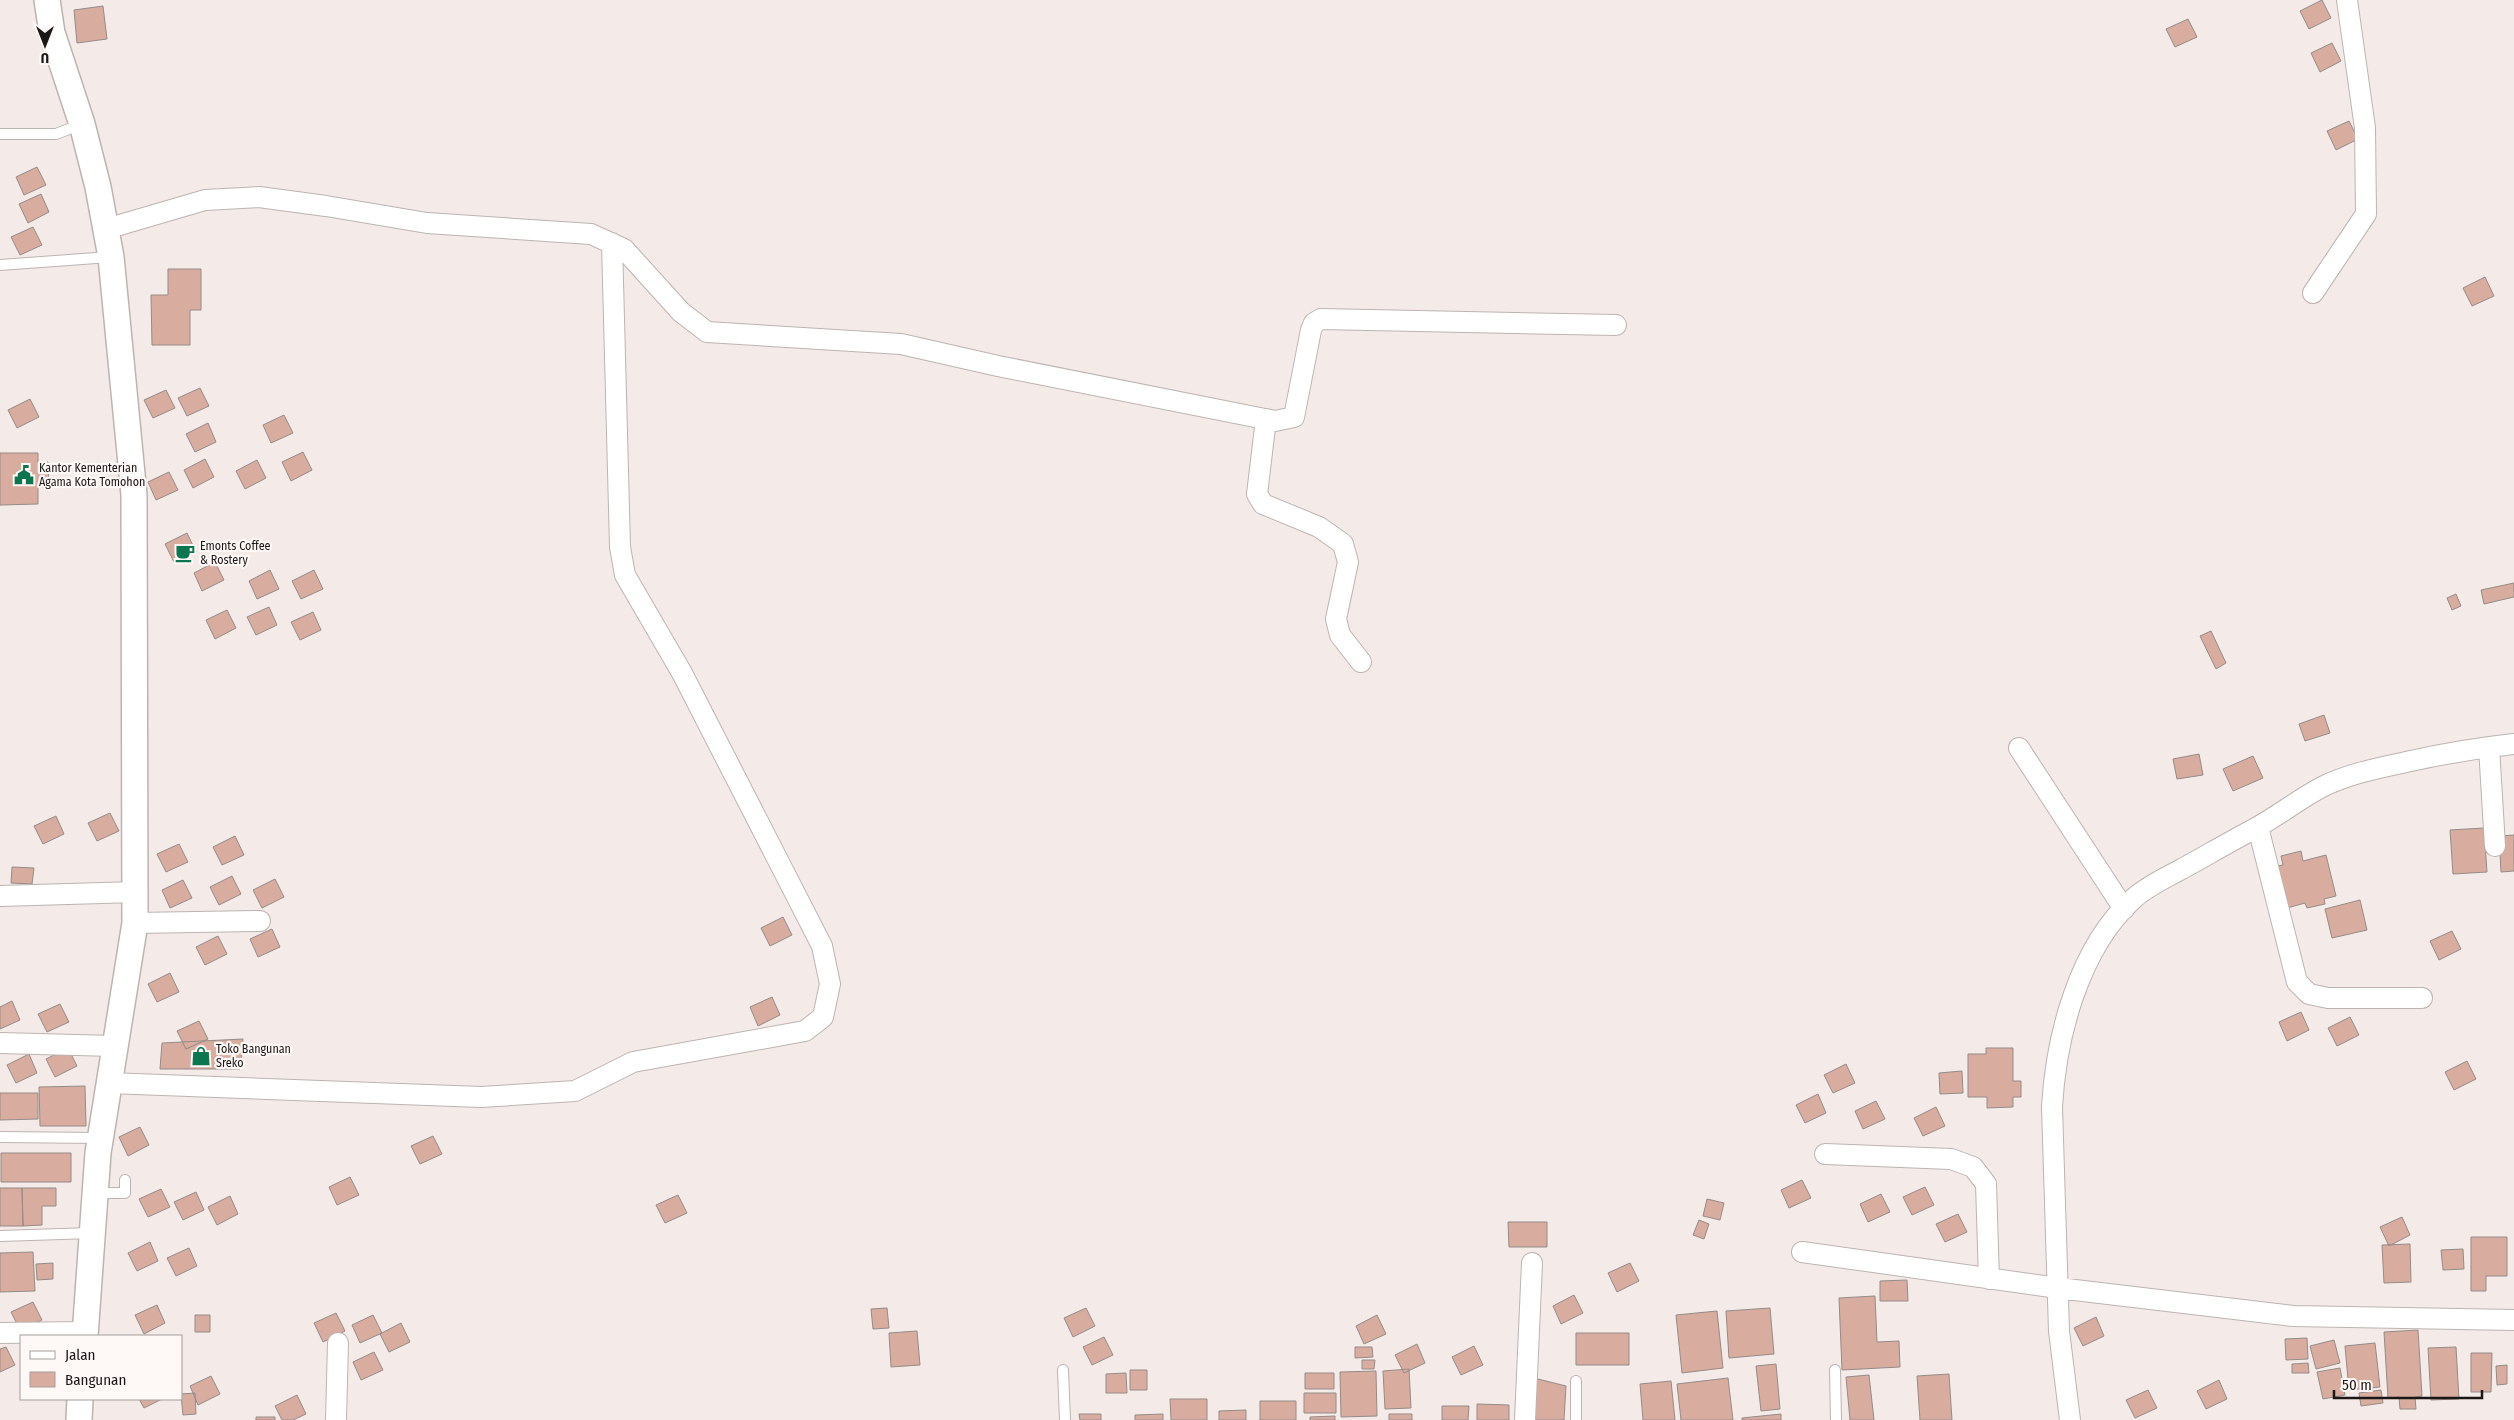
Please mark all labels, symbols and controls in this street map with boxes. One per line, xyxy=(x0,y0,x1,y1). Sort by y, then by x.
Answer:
north arrow xyxy=(20,20,70,70)
text: U xyxy=(41,49,49,66)
place label: Kantor Kementerian Agama Kota Tomohon xyxy=(39,461,145,489)
public building icon: Kantor Kementerian Agama Kota Tomohon xyxy=(13,464,35,486)
place label: Emonts Coffee & Rostery xyxy=(200,539,271,567)
cafe icon: Emonts Coffee & Rostery xyxy=(174,542,196,564)
place label: Toko Bangunan Sreko xyxy=(216,1042,291,1070)
shop icon: Toko Bangunan Sreko xyxy=(190,1045,212,1067)
legend xyxy=(20,1335,182,1400)
text: Jalan xyxy=(65,1346,95,1364)
scale bar xyxy=(2334,1368,2482,1400)
text: Bangunan xyxy=(65,1371,126,1389)
text: 50 m xyxy=(2342,1376,2372,1394)

